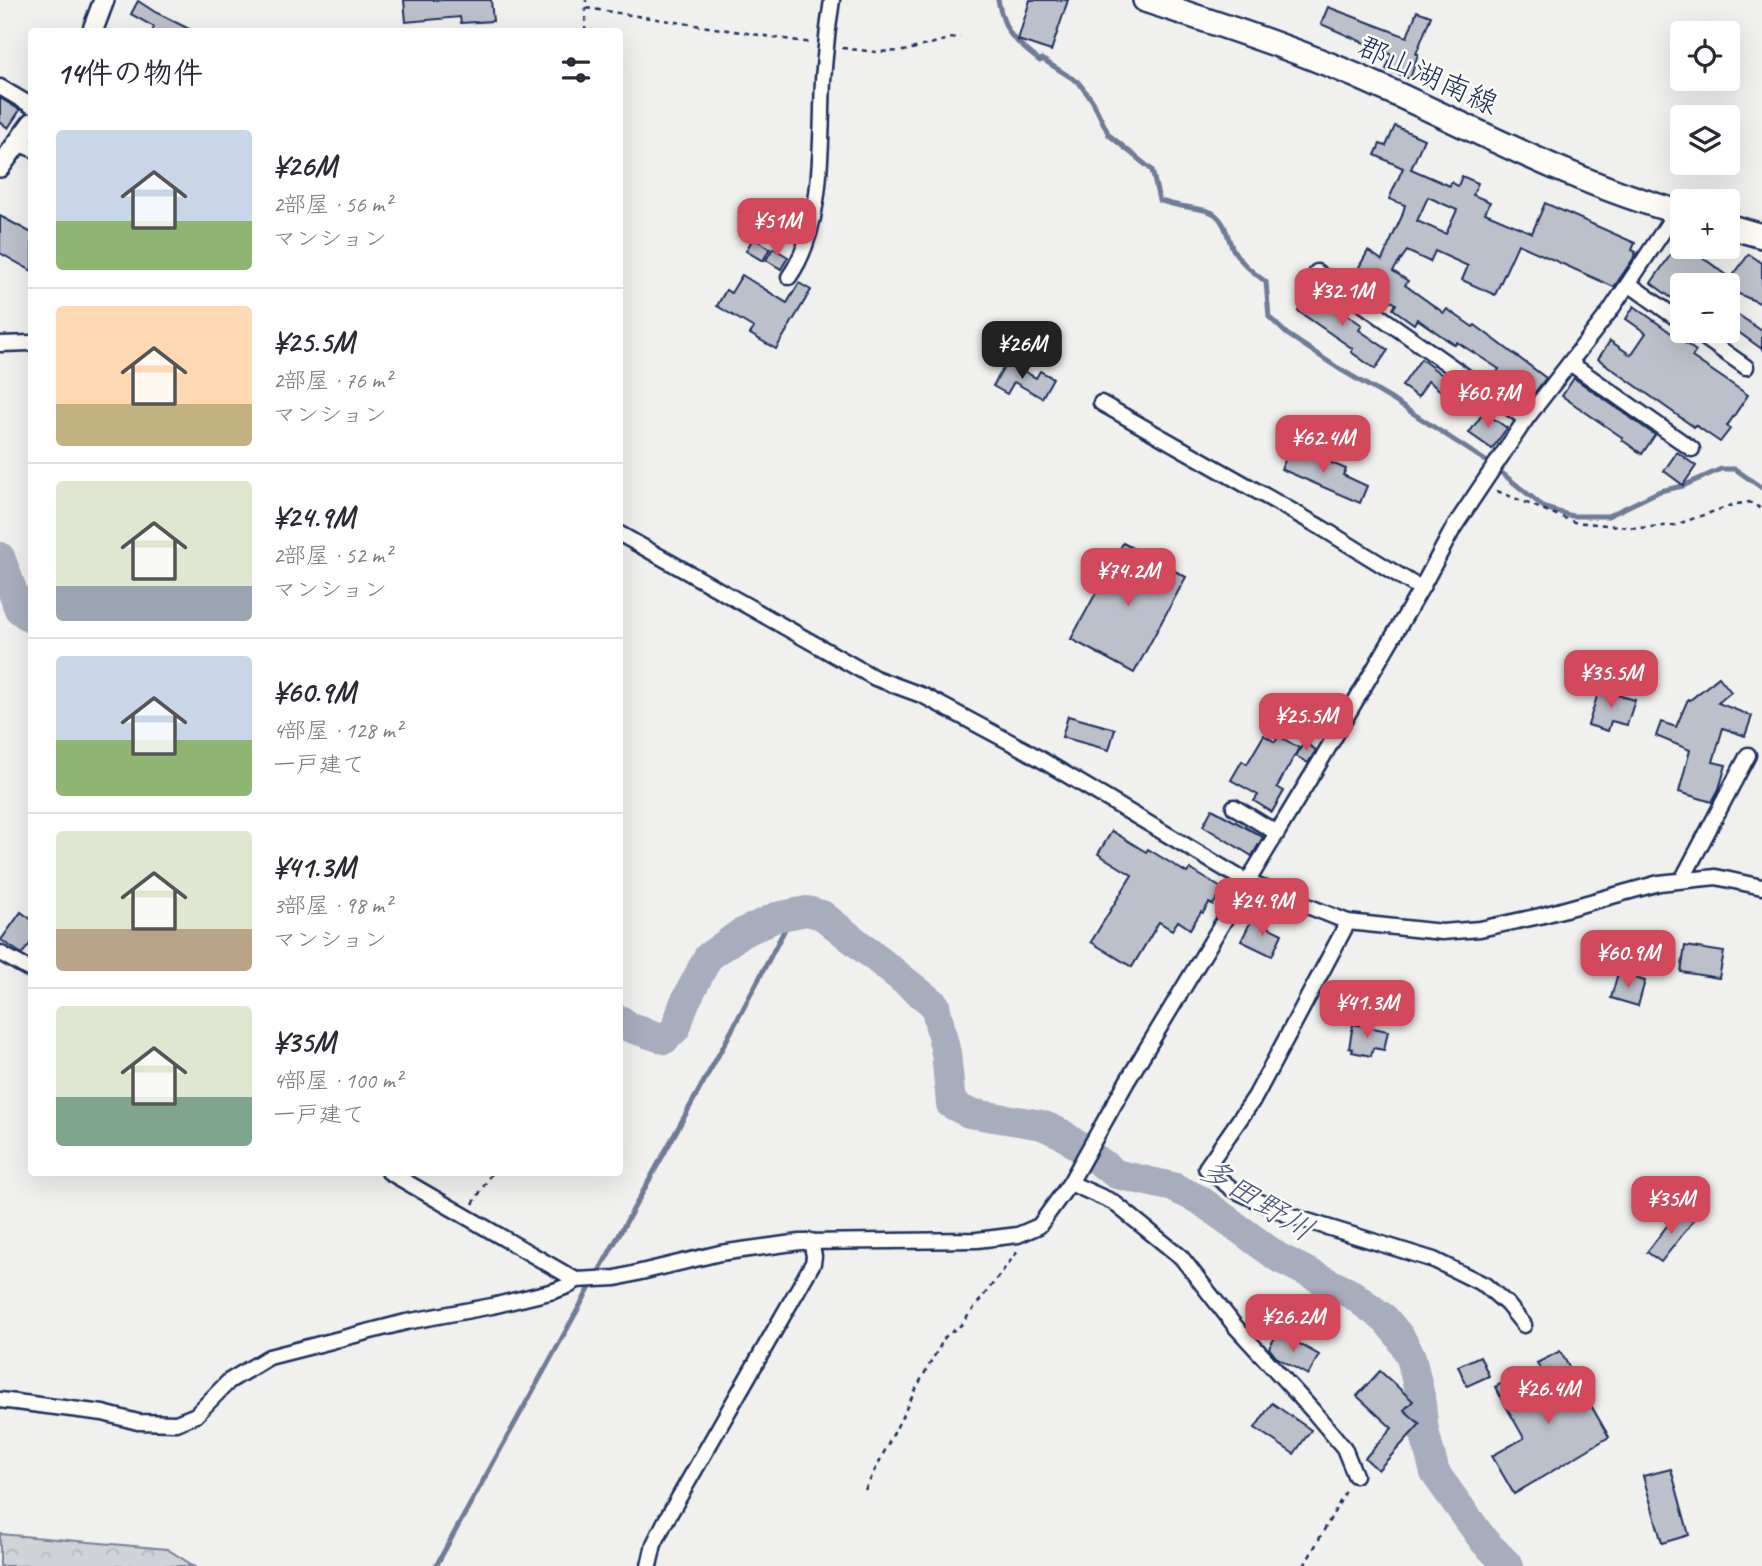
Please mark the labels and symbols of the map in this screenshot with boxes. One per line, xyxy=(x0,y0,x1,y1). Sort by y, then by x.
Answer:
street label: 郡山湖南線 xyxy=(1352,27,1504,123)
pin: ¥51M xyxy=(736,198,818,258)
pin: ¥32.1M xyxy=(1285,268,1399,328)
pin: ¥26M xyxy=(981,322,1063,381)
pin: ¥60.7M xyxy=(1431,370,1545,430)
pin: ¥62.4M xyxy=(1266,416,1380,475)
pin: ¥74.2M xyxy=(1071,548,1185,608)
pin: ¥35.5M xyxy=(1554,650,1668,710)
pin: ¥25.5M xyxy=(1249,694,1363,753)
pin: ¥24.9M xyxy=(1205,878,1319,938)
pin: ¥60.9M xyxy=(1571,930,1685,990)
pin: ¥41.3M xyxy=(1310,981,1424,1040)
water label: 多田野川 xyxy=(1192,1148,1322,1251)
pin: ¥35M xyxy=(1630,1176,1712,1236)
pin: ¥26.2M xyxy=(1236,1294,1350,1354)
pin: ¥26.4M xyxy=(1491,1366,1605,1426)

